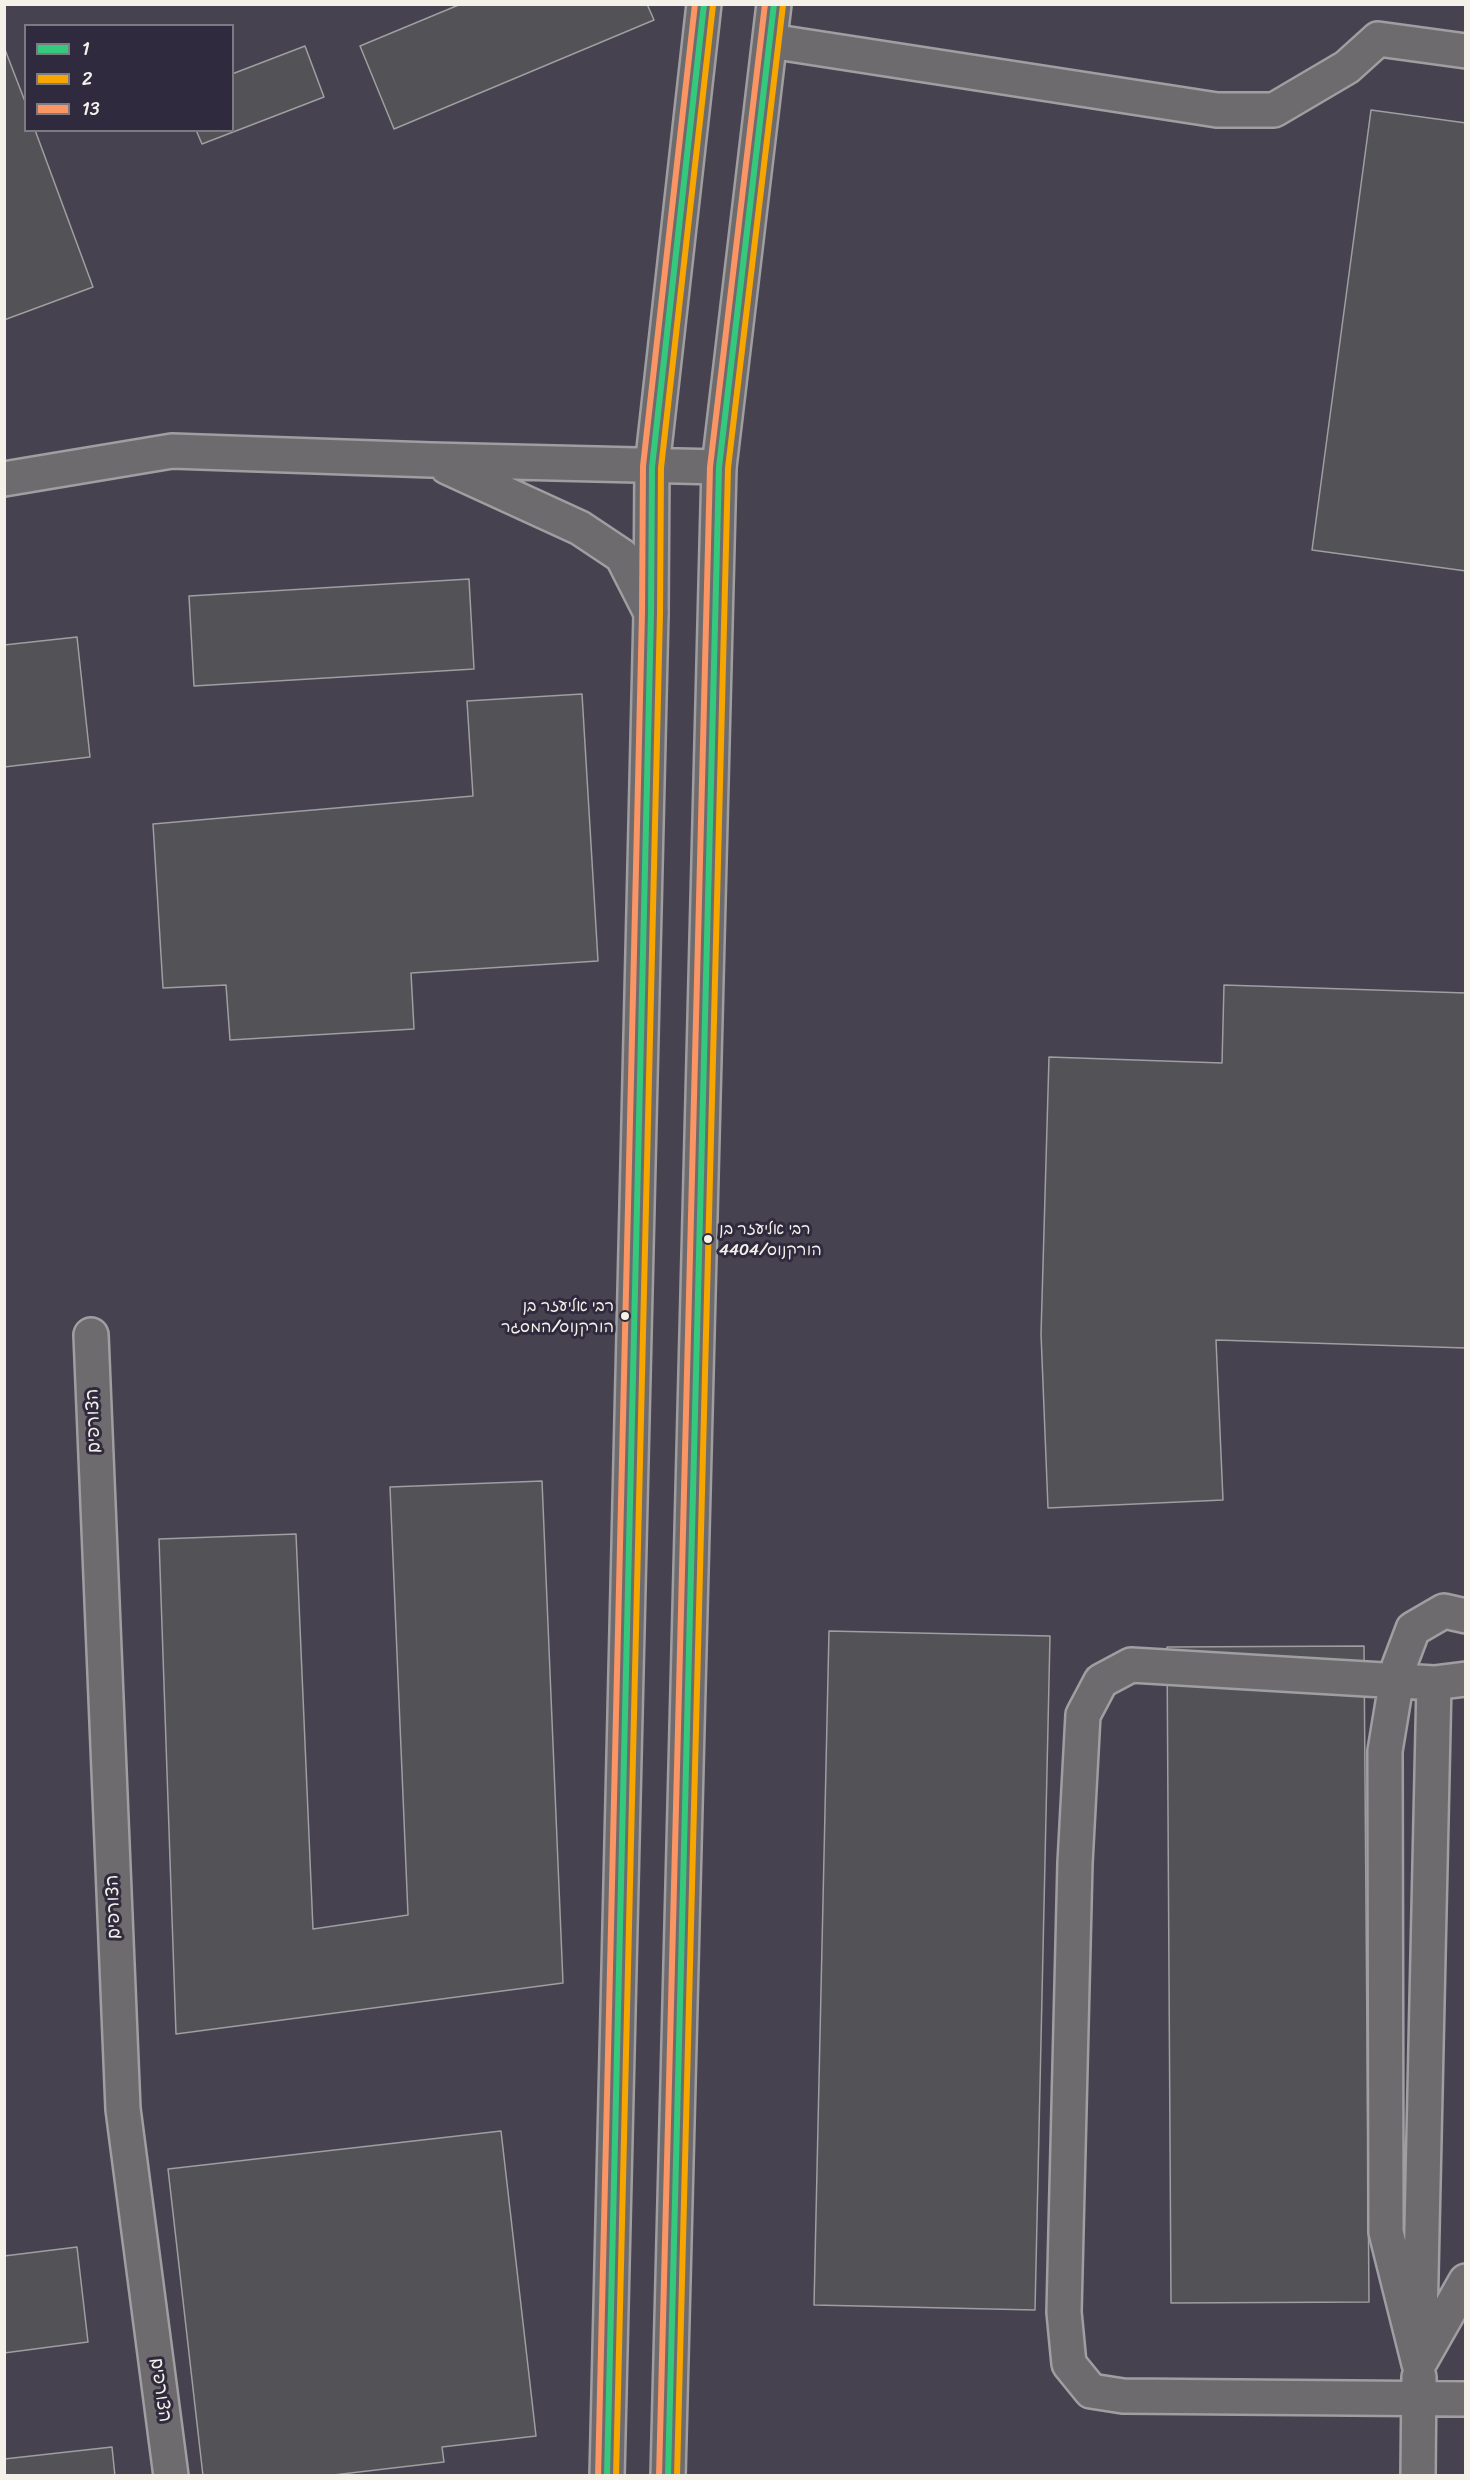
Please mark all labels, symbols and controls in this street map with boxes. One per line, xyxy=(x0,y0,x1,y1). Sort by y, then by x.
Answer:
legend xyxy=(24,24,234,132)
text: 1 xyxy=(82,33,90,65)
text: 2 xyxy=(82,63,92,95)
text: 13 xyxy=(82,93,100,125)
place label: רבי אליעזר בן הורקנוס/4404 xyxy=(719,1220,822,1258)
marker: רבי אליעזר בן הורקנוס/4404 xyxy=(702,1233,714,1245)
place label: רבי אליעזר בן הורקנוס/המסגר xyxy=(501,1297,614,1335)
marker: רבי אליעזר בן הורקנוס/המסגר xyxy=(619,1310,631,1322)
street label: הצורפים xyxy=(82,1388,106,1454)
street label: הצורפים xyxy=(102,1874,126,1940)
street label: הצורפים xyxy=(145,2357,175,2423)

